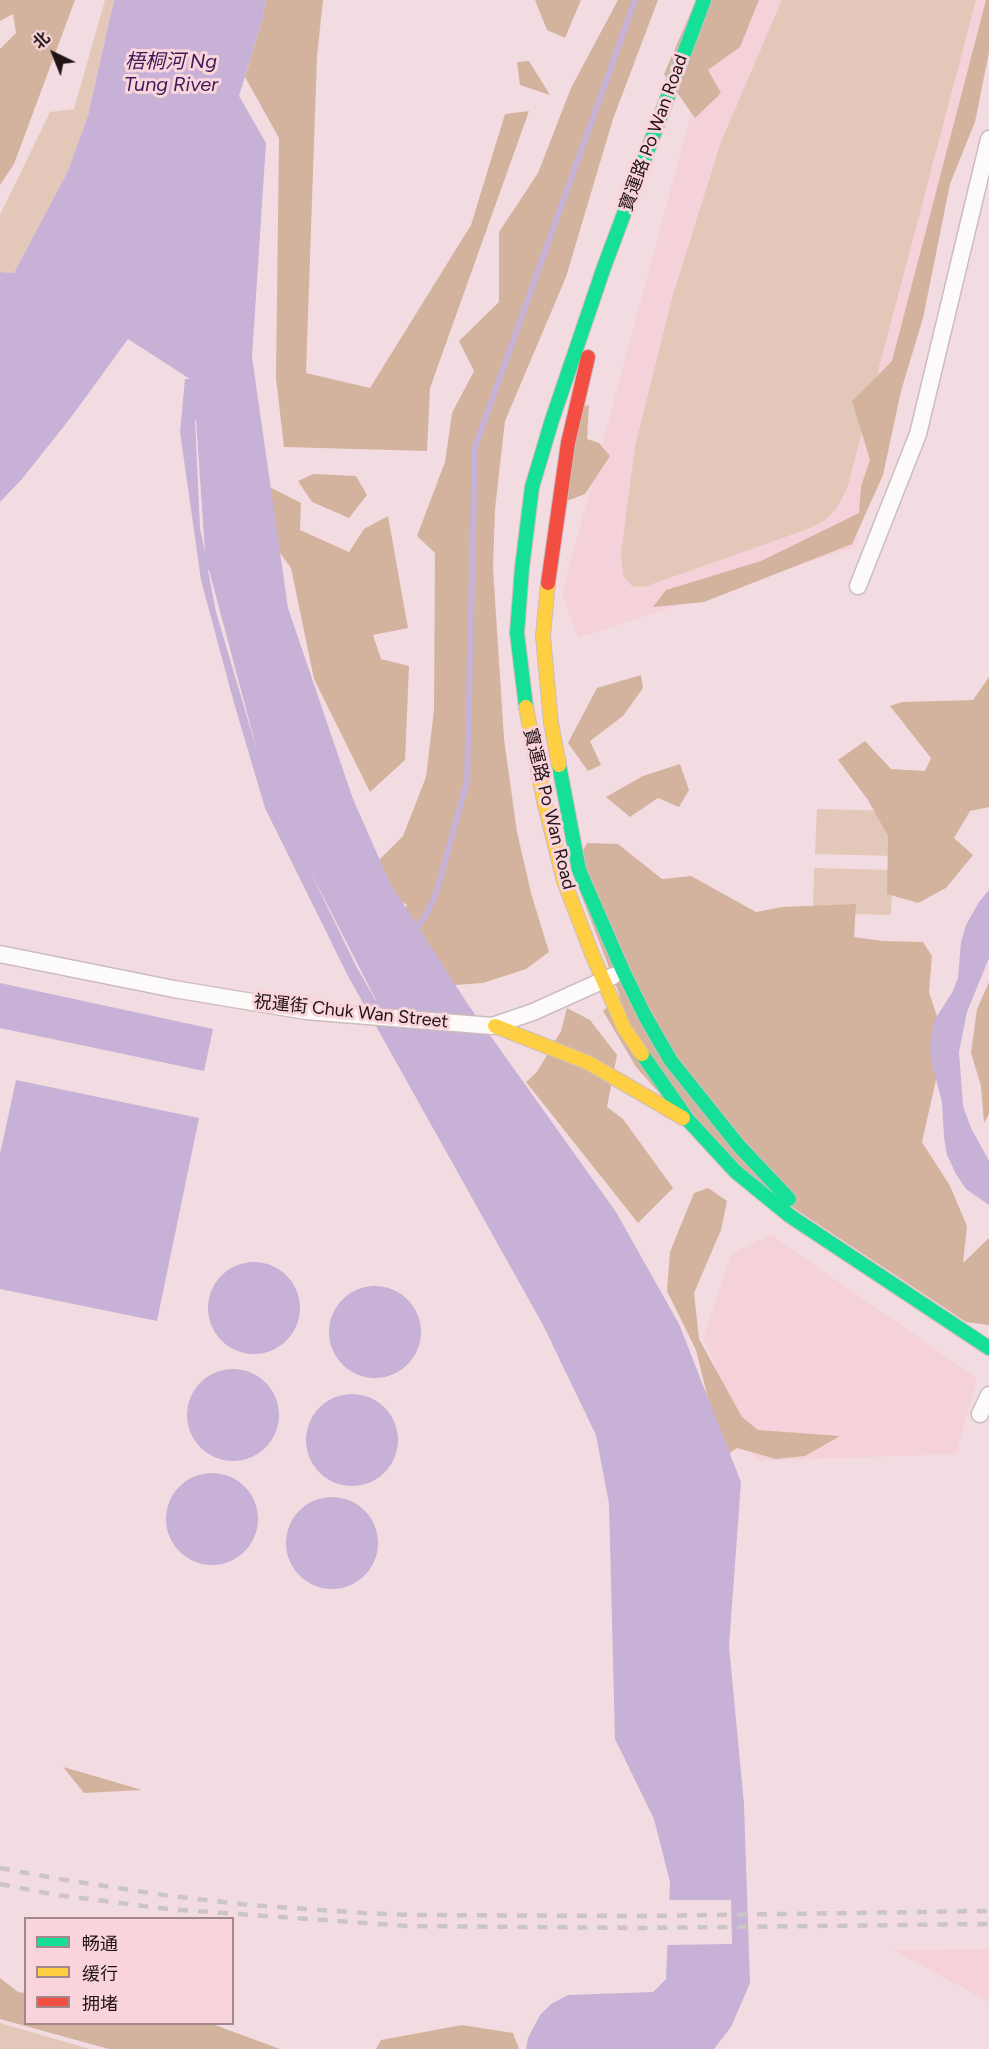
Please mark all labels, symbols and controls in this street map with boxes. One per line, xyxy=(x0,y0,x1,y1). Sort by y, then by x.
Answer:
north arrow xyxy=(24,24,84,84)
text: 北 xyxy=(29,28,54,53)
water label: 梧桐河 Ng Tung River xyxy=(124,50,218,97)
street label: 寶運路 Po Wan Road xyxy=(616,52,692,214)
street label: 寶運路 Po Wan Road xyxy=(519,726,579,892)
street label: 祝運街 Chuk Wan Street xyxy=(253,991,449,1033)
legend xyxy=(24,1917,234,2025)
text: 畅通 xyxy=(82,1933,118,1955)
text: 缓行 xyxy=(82,1963,118,1985)
text: 拥堵 xyxy=(82,1993,118,2015)

